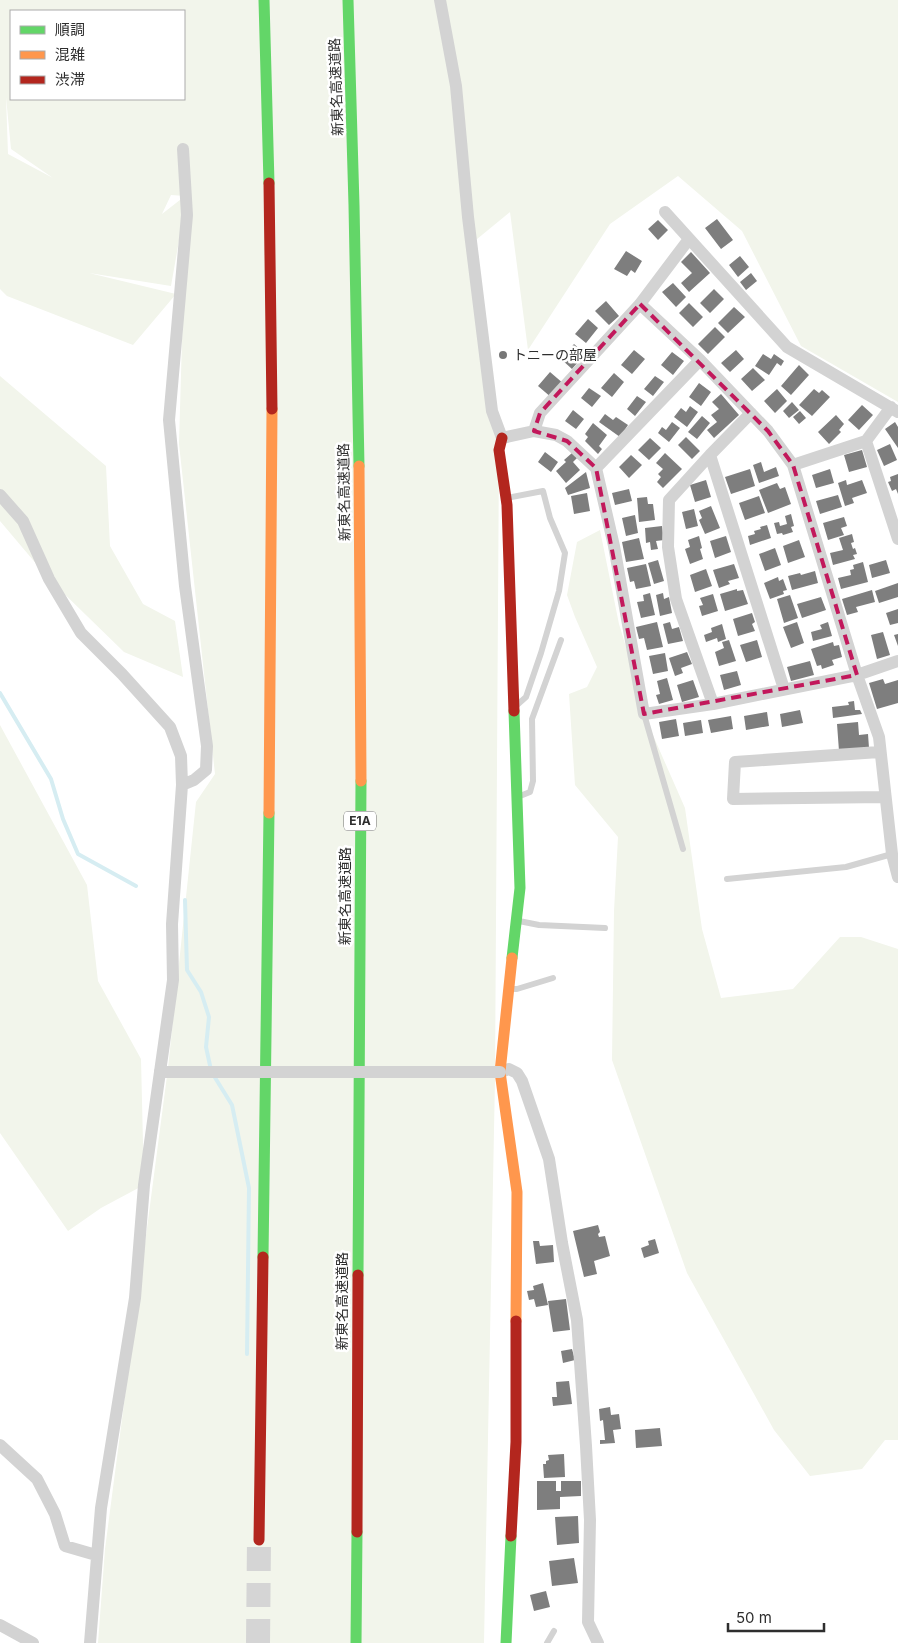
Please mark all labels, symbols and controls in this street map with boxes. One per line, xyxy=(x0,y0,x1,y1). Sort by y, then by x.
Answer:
legend xyxy=(10,10,185,100)
text: 順調 xyxy=(55,20,85,39)
street label: 新東名高速道路 xyxy=(325,38,346,136)
text: 混雑 xyxy=(55,45,85,64)
text: 渋滞 xyxy=(55,70,85,89)
place label: トニーの部屋 xyxy=(513,346,597,363)
marker: トニーの部屋 xyxy=(497,349,509,361)
street label: 新東名高速道路 xyxy=(334,443,353,541)
road number: E1A xyxy=(344,811,376,830)
street label: 新東名高速道路 xyxy=(336,847,353,945)
street label: 新東名高速道路 xyxy=(333,1252,350,1350)
scale bar xyxy=(728,1600,824,1632)
text: 50 m xyxy=(736,1608,772,1627)

